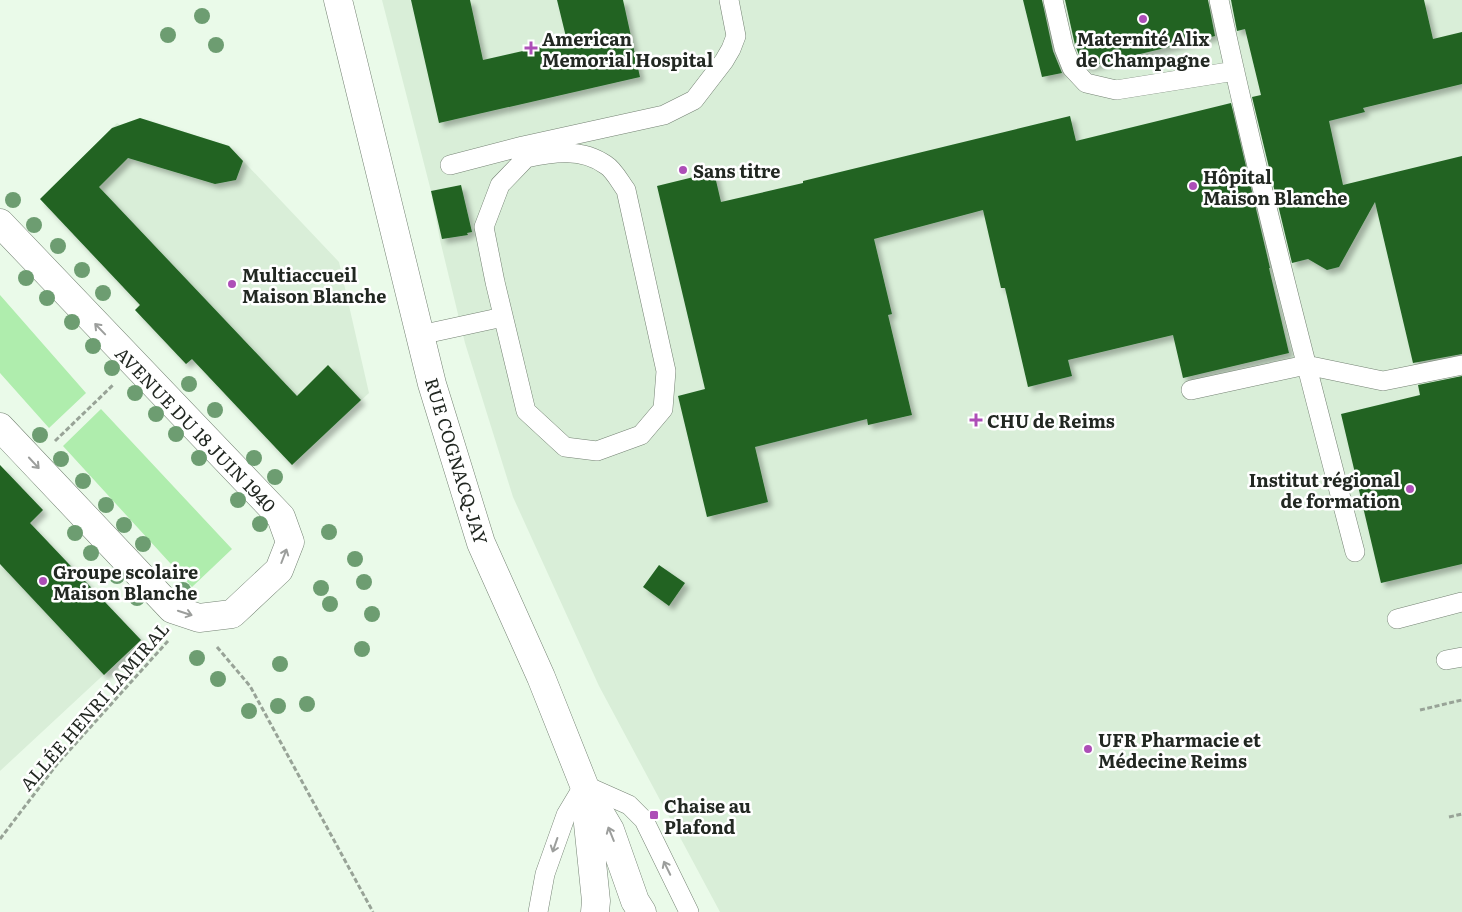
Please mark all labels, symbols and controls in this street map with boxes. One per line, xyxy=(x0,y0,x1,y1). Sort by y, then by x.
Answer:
marker: Maternité Alix de Champagne xyxy=(1137,13,1149,25)
place label: American Memorial Hospital xyxy=(542,25,714,73)
place label: Maternité Alix de Champagne xyxy=(1076,25,1210,73)
marker: American Memorial Hospital xyxy=(524,41,538,55)
place label: Sans titre xyxy=(693,157,781,184)
place label: Hôpital Maison Blanche xyxy=(1203,163,1348,211)
marker: Sans titre xyxy=(677,164,689,176)
marker: Hôpital Maison Blanche xyxy=(1187,180,1199,192)
place label: Multiaccueil Maison Blanche xyxy=(242,261,387,309)
marker: Multiaccueil Maison Blanche xyxy=(226,278,238,290)
one-way arrow xyxy=(94,323,106,335)
street label: AVENUE DU 18 JUIN 1940 xyxy=(109,340,283,518)
street label: RUE COGNACQ-JAY xyxy=(419,374,495,548)
place label: CHU de Reims xyxy=(987,407,1115,434)
marker: CHU de Reims xyxy=(969,413,983,427)
one-way arrow xyxy=(28,456,40,469)
place label: Institut régional de formation xyxy=(1249,466,1400,514)
marker: Institut régional de formation xyxy=(1404,483,1416,495)
one-way arrow xyxy=(280,549,290,564)
place label: Groupe scolaire Maison Blanche xyxy=(53,558,198,606)
marker: Groupe scolaire Maison Blanche xyxy=(37,575,49,587)
one-way arrow xyxy=(177,609,193,619)
street label: ALLÉE HENRI LAMIRAL xyxy=(13,616,175,796)
place label: UFR Pharmacie et Médecine Reims xyxy=(1098,726,1261,774)
marker: UFR Pharmacie et Médecine Reims xyxy=(1082,743,1094,755)
place label: Chaise au Plafond xyxy=(664,792,751,840)
marker: Chaise au Plafond xyxy=(648,809,660,821)
one-way arrow xyxy=(606,827,615,843)
one-way arrow xyxy=(550,836,560,852)
one-way arrow xyxy=(662,861,671,876)

